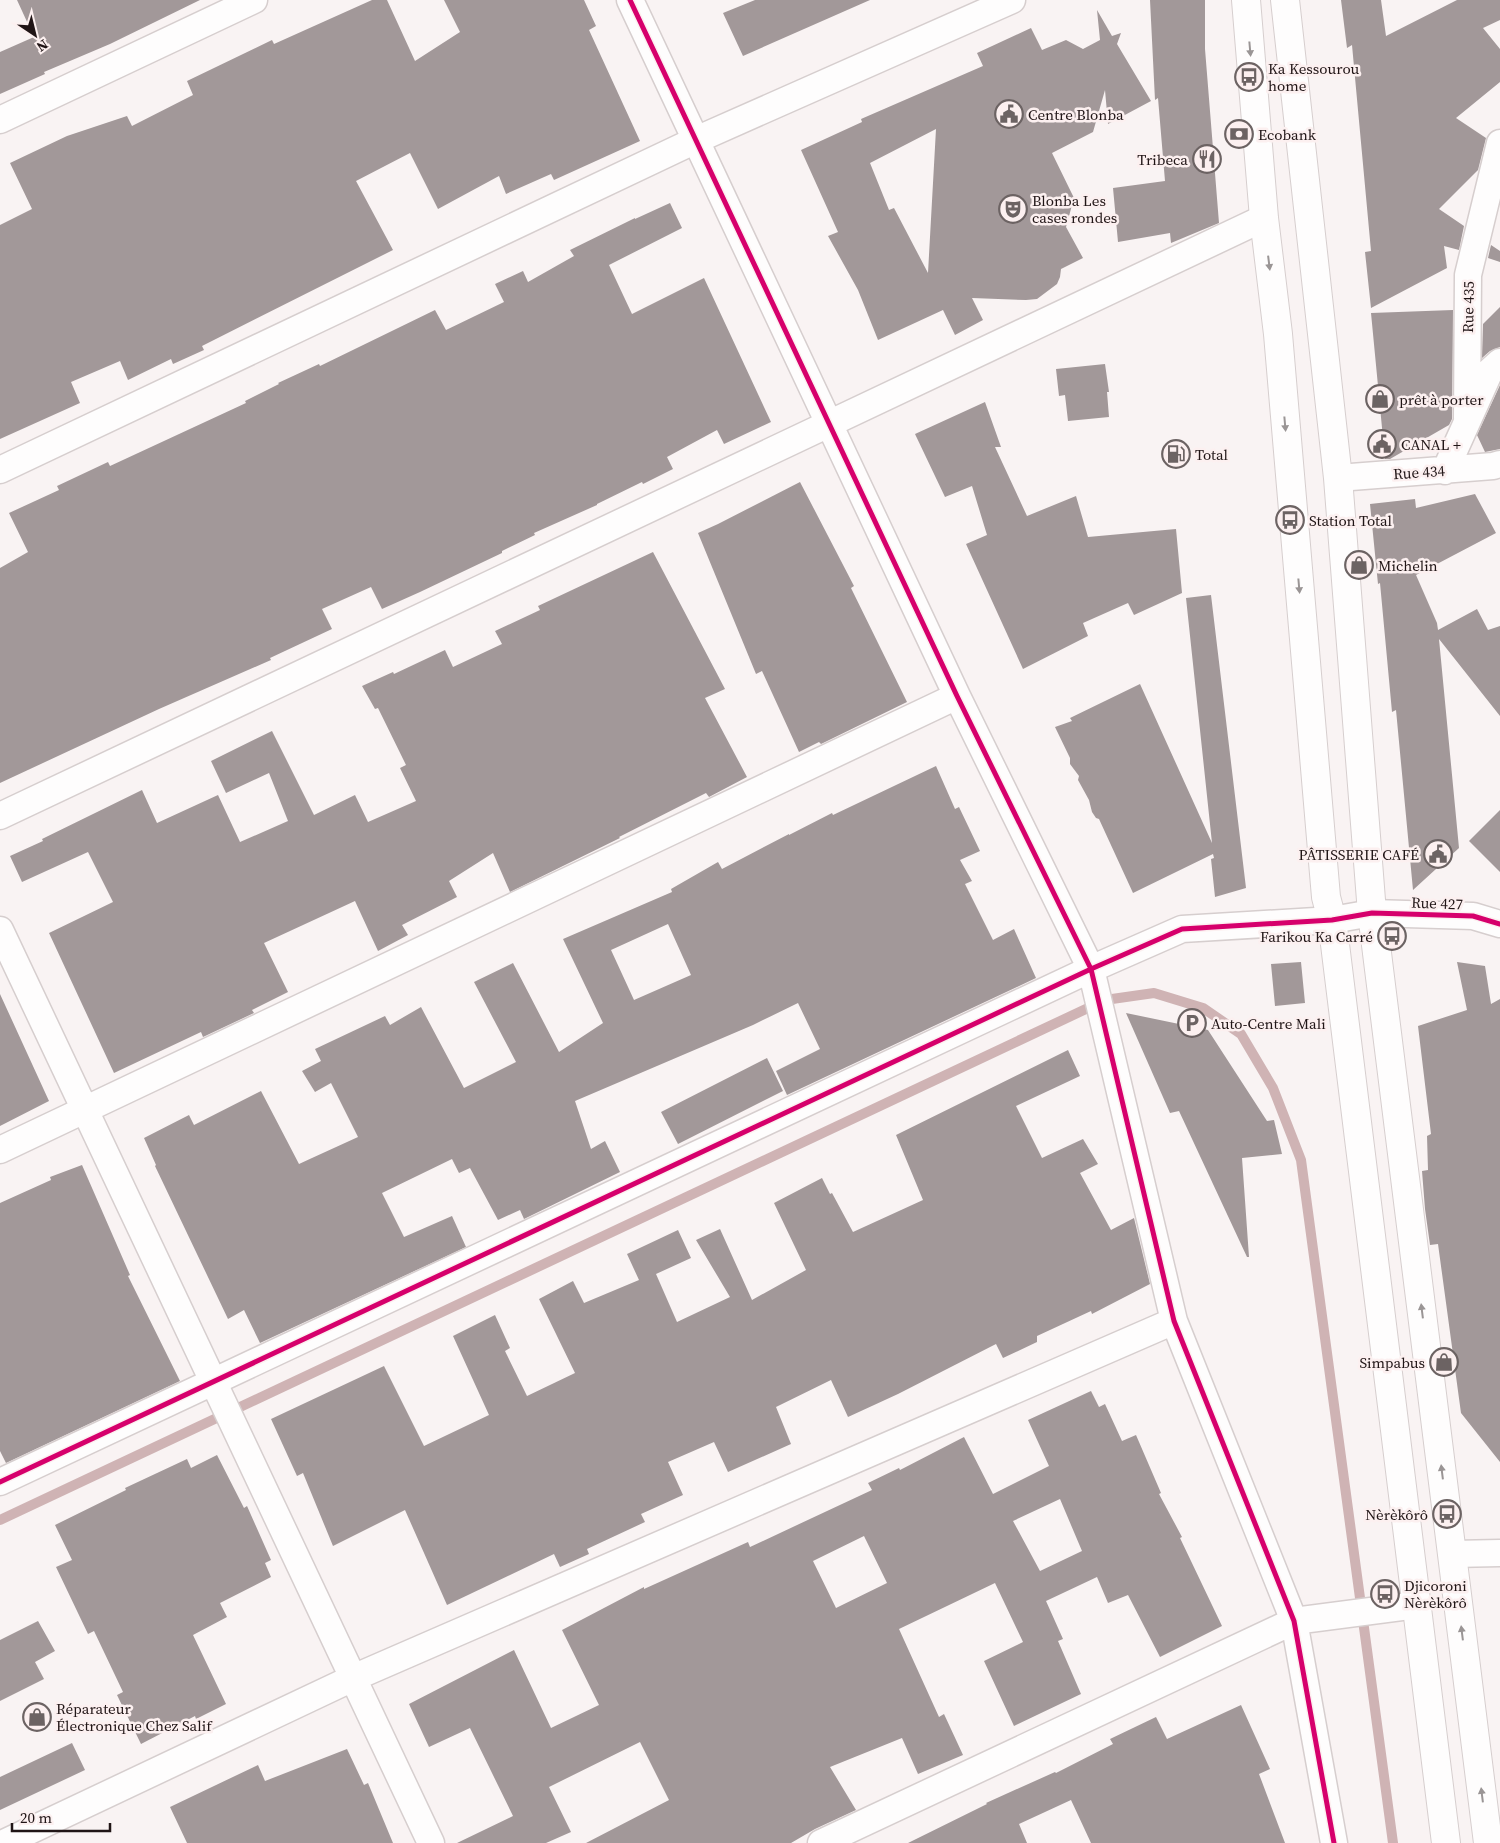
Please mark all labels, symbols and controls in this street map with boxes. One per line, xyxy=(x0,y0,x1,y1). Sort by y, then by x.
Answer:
north arrow xyxy=(10,10,60,60)
text: N xyxy=(33,35,52,57)
one-way arrow xyxy=(1246,41,1254,57)
place label: Ka Kessourou home xyxy=(1268,58,1359,96)
bus stop icon: Ka Kessourou home xyxy=(1234,62,1264,92)
public building icon: Centre Blonba xyxy=(994,99,1024,129)
place label: Centre Blonba xyxy=(1028,104,1124,125)
bank icon: Ecobank xyxy=(1224,119,1254,149)
place label: Ecobank xyxy=(1258,124,1317,145)
restaurant icon: Tribeca xyxy=(1192,144,1222,174)
place label: Tribeca xyxy=(1137,149,1188,170)
place label: Blonba Les cases rondes xyxy=(1032,190,1117,228)
theatre icon: Blonba Les cases rondes xyxy=(998,194,1028,224)
one-way arrow xyxy=(1265,255,1273,271)
street label: Rue 435 xyxy=(1457,281,1479,333)
shop icon: prêt à porter xyxy=(1365,384,1395,414)
place label: prêt à porter xyxy=(1399,389,1484,410)
one-way arrow xyxy=(1282,417,1290,433)
public building icon: CANAL + xyxy=(1367,429,1397,459)
place label: CANAL + xyxy=(1401,434,1461,455)
fuel station icon: Total xyxy=(1161,439,1191,469)
place label: Total xyxy=(1195,444,1229,465)
street label: Rue 434 xyxy=(1392,460,1446,484)
bus stop icon: Station Total xyxy=(1275,505,1305,535)
place label: Station Total xyxy=(1309,510,1393,531)
shop icon: Michelin xyxy=(1344,550,1374,580)
place label: Michelin xyxy=(1378,555,1438,576)
one-way arrow xyxy=(1295,579,1303,595)
public building icon: PÂTISSERIE CAFÉ xyxy=(1423,839,1453,869)
place label: PÂTISSERIE CAFÉ xyxy=(1299,844,1419,865)
street label: Rue 427 xyxy=(1411,892,1463,914)
bus stop icon: Farikou Ka Carré xyxy=(1377,921,1407,951)
place label: Farikou Ka Carré xyxy=(1260,926,1373,947)
parking icon: Auto-Centre Mali xyxy=(1177,1008,1207,1038)
place label: Auto-Centre Mali xyxy=(1211,1013,1326,1034)
one-way arrow xyxy=(1418,1303,1426,1319)
shop icon: Simpabus xyxy=(1429,1347,1459,1377)
place label: Simpabus xyxy=(1359,1352,1425,1373)
one-way arrow xyxy=(1438,1464,1446,1480)
bus stop icon: Nèrèkôrô xyxy=(1432,1499,1462,1529)
place label: Nèrèkôrô xyxy=(1365,1504,1428,1525)
place label: Djicoroni Nèrèkôrô xyxy=(1404,1575,1467,1613)
bus stop icon: Djicoroni Nèrèkôrô xyxy=(1370,1579,1400,1609)
one-way arrow xyxy=(1458,1625,1466,1641)
place label: Réparateur Électronique Chez Salif xyxy=(56,1698,213,1736)
shop icon: Réparateur Électronique Chez Salif xyxy=(22,1702,52,1732)
one-way arrow xyxy=(1478,1786,1486,1802)
scale bar xyxy=(12,1800,110,1832)
text: 20 m xyxy=(20,1807,52,1828)

